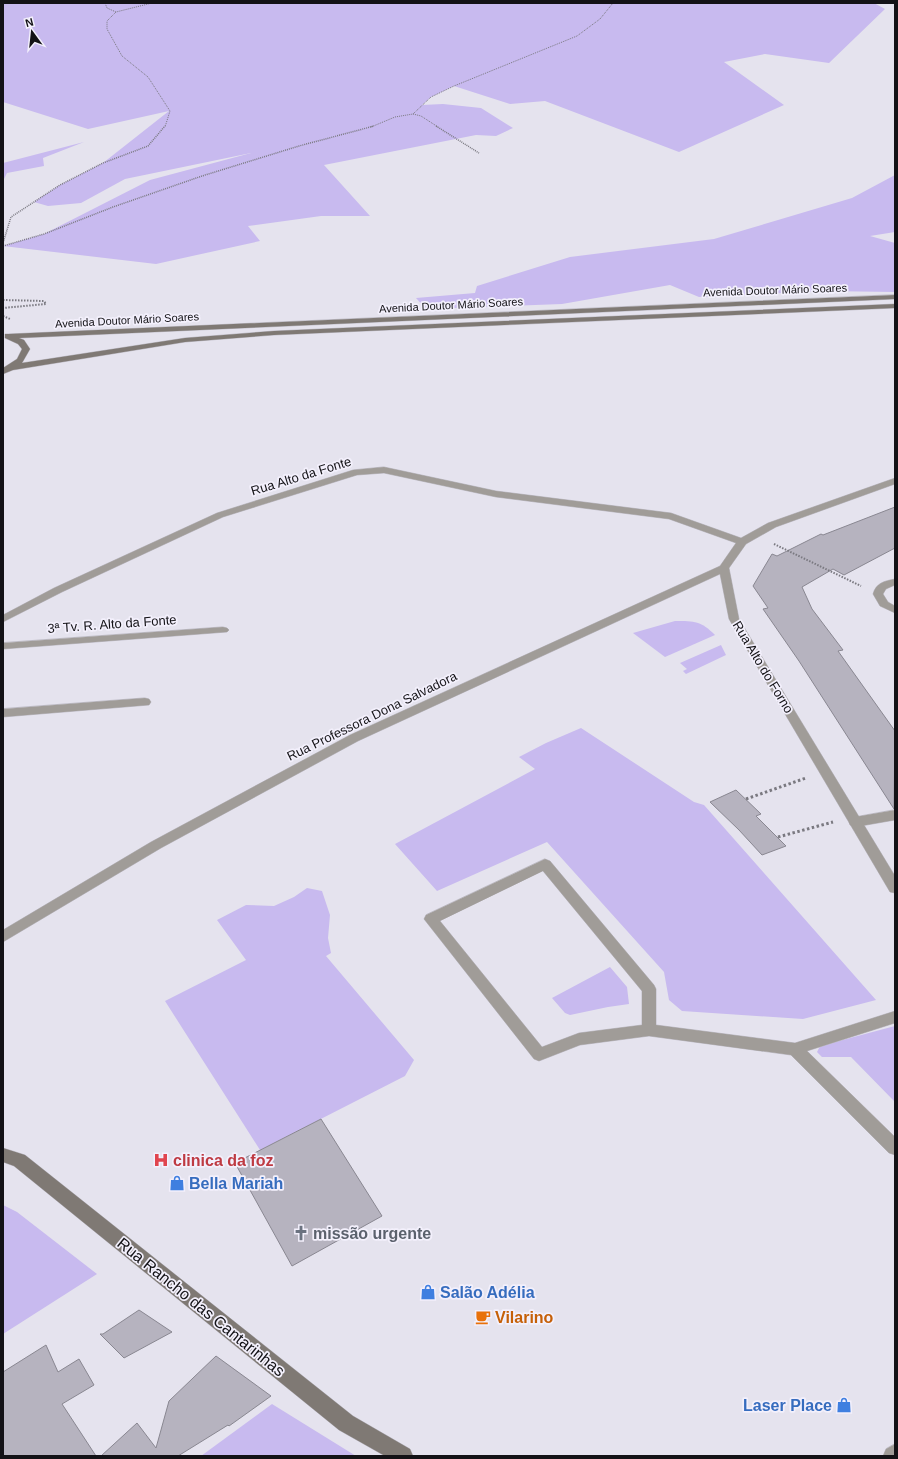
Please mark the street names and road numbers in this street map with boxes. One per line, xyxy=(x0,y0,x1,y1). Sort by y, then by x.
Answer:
street label: Avenida Doutor Mário Soares xyxy=(703,281,848,299)
street label: Avenida Doutor Mário Soares xyxy=(379,295,524,315)
street label: Avenida Doutor Mário Soares xyxy=(55,310,200,330)
street label: Rua Alto da Fonte xyxy=(249,454,353,498)
street label: 3ª Tv. R. Alto da Fonte xyxy=(47,612,177,636)
street label: Rua Alto do Forno xyxy=(730,618,796,716)
street label: Rua Professora Dona Salvadora xyxy=(285,668,460,764)
street label: Rua Rancho das Cantarinhas xyxy=(114,1234,288,1380)

